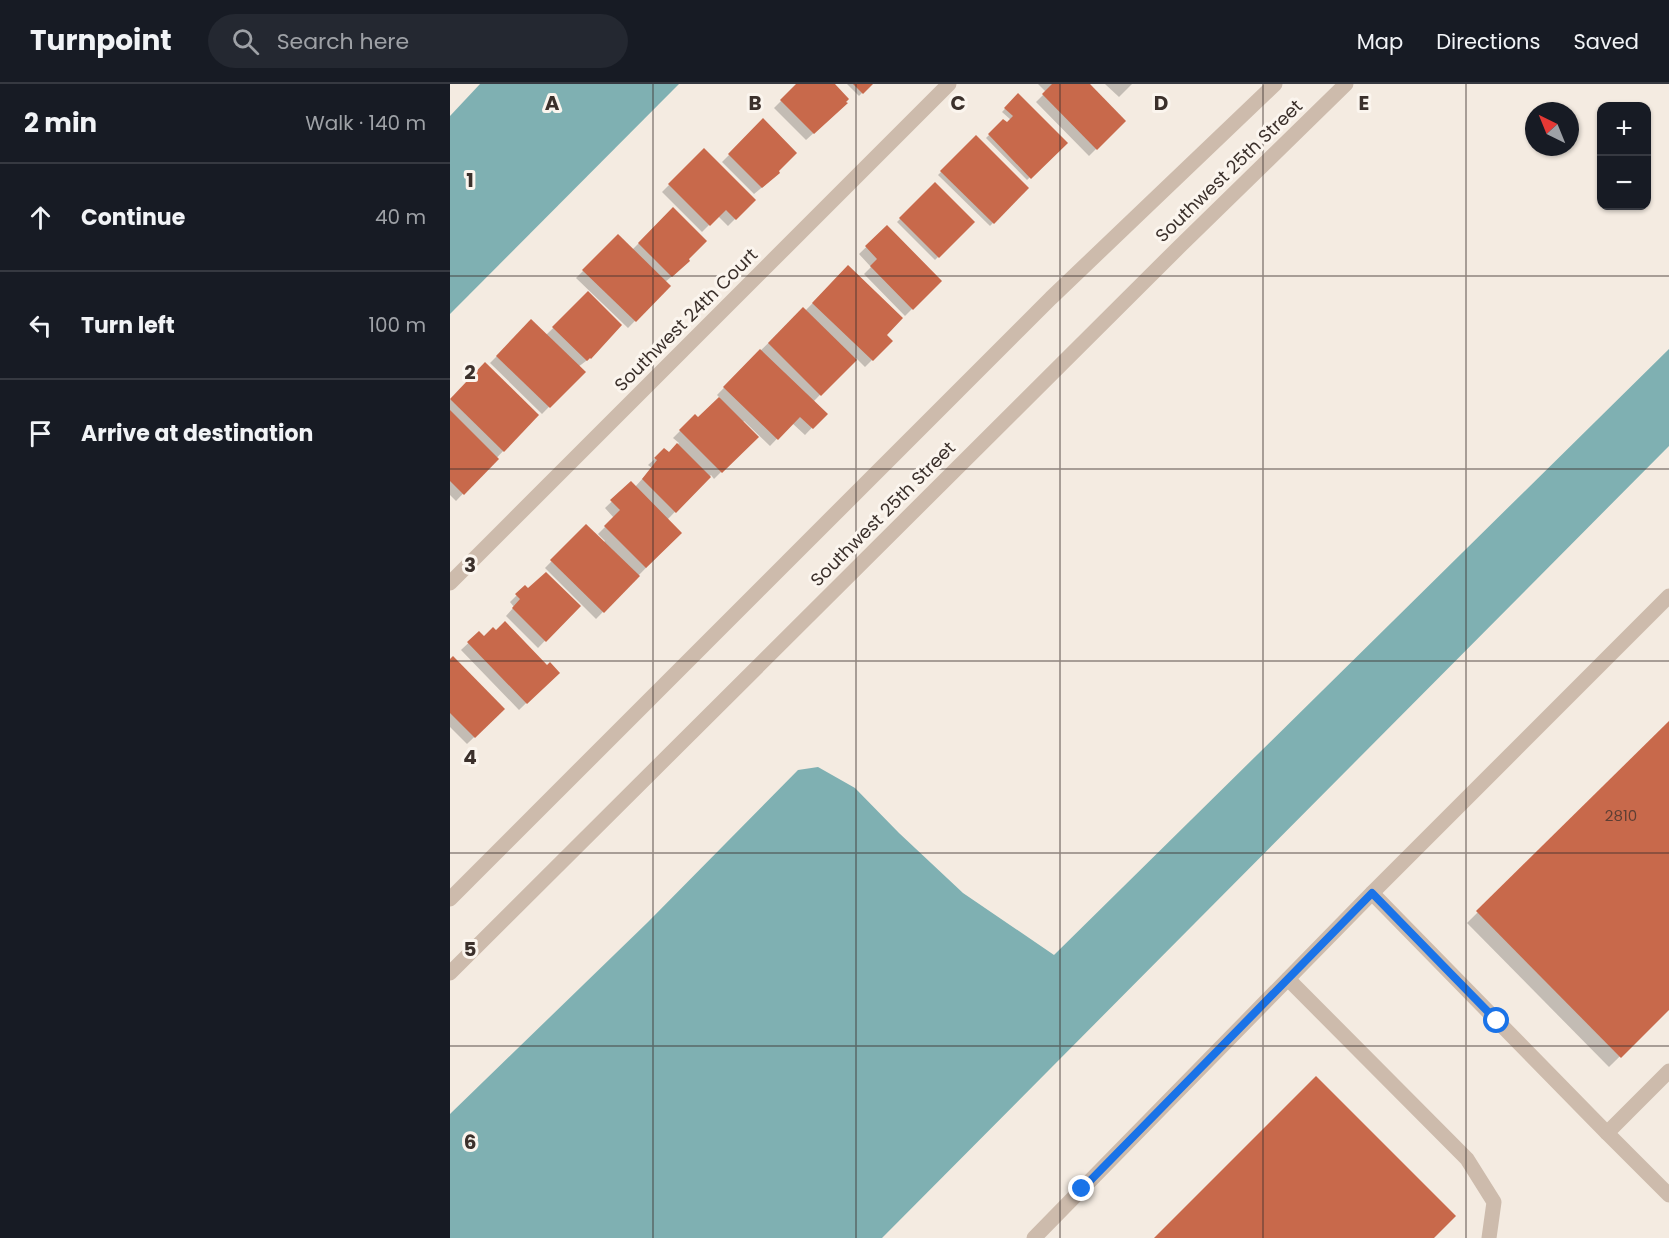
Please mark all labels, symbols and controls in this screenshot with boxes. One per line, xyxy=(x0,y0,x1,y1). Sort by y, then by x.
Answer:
search box xyxy=(208,14,628,68)
text: Turnpoint xyxy=(30,21,172,60)
icon: search xyxy=(229,25,262,58)
text: Search here xyxy=(277,26,409,57)
text: Map xyxy=(1357,27,1403,56)
text: Directions xyxy=(1436,27,1540,56)
text: Saved xyxy=(1573,27,1639,56)
text: A xyxy=(545,89,560,117)
text: B xyxy=(748,89,762,117)
text: C xyxy=(950,89,966,117)
text: D xyxy=(1154,89,1168,117)
text: E xyxy=(1359,89,1369,117)
street label: Southwest 25th Street xyxy=(1150,94,1308,248)
north arrow xyxy=(1525,102,1579,156)
map controls xyxy=(1597,102,1651,210)
button: + xyxy=(1597,102,1651,156)
text: 2 min xyxy=(24,105,97,141)
text: Walk · 140 m xyxy=(305,109,426,137)
button: − xyxy=(1597,156,1651,210)
text: 1 xyxy=(466,166,474,194)
icon: ahead xyxy=(24,201,57,234)
text: Continue xyxy=(81,202,185,233)
text: 40 m xyxy=(375,203,426,231)
street label: Southwest 24th Court xyxy=(609,243,763,397)
icon: left xyxy=(24,309,57,342)
text: Turn left xyxy=(81,310,175,341)
text: 100 m xyxy=(369,311,426,339)
text: 2 xyxy=(464,358,476,386)
icon: arrive xyxy=(24,417,57,450)
text: Arrive at destination xyxy=(81,418,313,449)
street label: Southwest 25th Street xyxy=(805,436,961,592)
text: 3 xyxy=(464,551,476,579)
text: 4 xyxy=(463,743,477,771)
house number: 2810 xyxy=(1605,805,1637,826)
text: 5 xyxy=(464,935,477,963)
route start xyxy=(1483,1007,1509,1033)
text: 6 xyxy=(464,1128,476,1156)
route end xyxy=(1068,1175,1094,1201)

